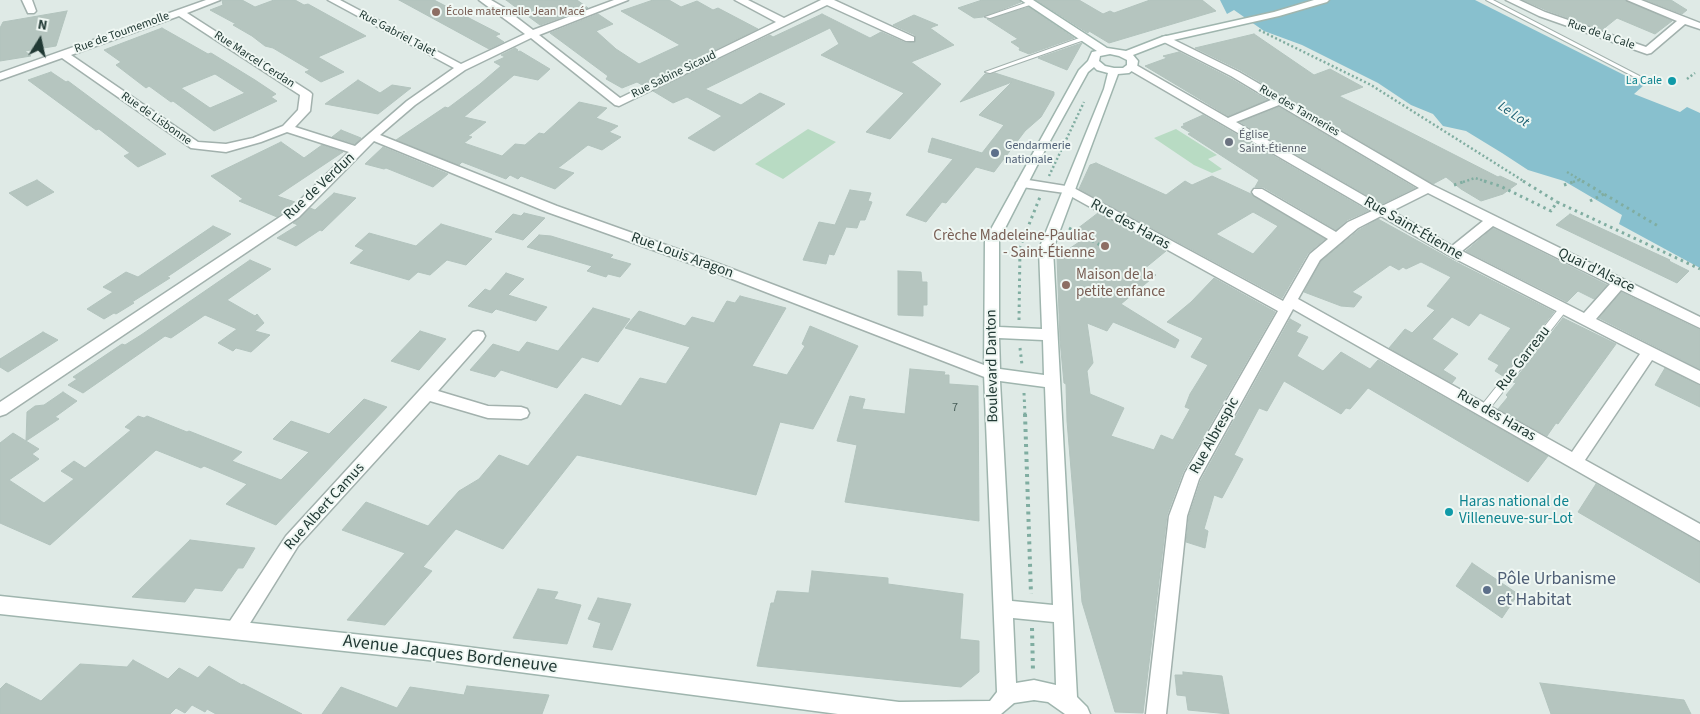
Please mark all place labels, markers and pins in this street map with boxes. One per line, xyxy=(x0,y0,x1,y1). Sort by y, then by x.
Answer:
place label: École maternelle Jean Macé xyxy=(446,5,585,19)
marker: École maternelle Jean Macé xyxy=(430,6,442,18)
place label: La Cale xyxy=(1626,74,1662,88)
marker: La Cale xyxy=(1666,75,1678,87)
place label: Église Saint-Étienne xyxy=(1239,128,1307,156)
marker: Église Saint-Étienne xyxy=(1223,136,1235,148)
place label: Gendarmerie nationale xyxy=(1005,139,1071,167)
marker: Gendarmerie nationale xyxy=(989,147,1001,159)
place label: Crèche Madeleine-Pauliac - Saint-Étienne xyxy=(933,228,1095,263)
marker: Crèche Madeleine-Pauliac - Saint-Étienne xyxy=(1099,240,1111,252)
place label: Maison de la petite enfance xyxy=(1076,267,1165,302)
marker: Maison de la petite enfance xyxy=(1060,279,1072,291)
place label: Haras national de Villeneuve-sur-Lot xyxy=(1459,494,1573,529)
marker: Haras national de Villeneuve-sur-Lot xyxy=(1443,506,1455,518)
place label: Pôle Urbanisme et Habitat xyxy=(1497,569,1616,612)
marker: Pôle Urbanisme et Habitat xyxy=(1481,584,1493,596)

